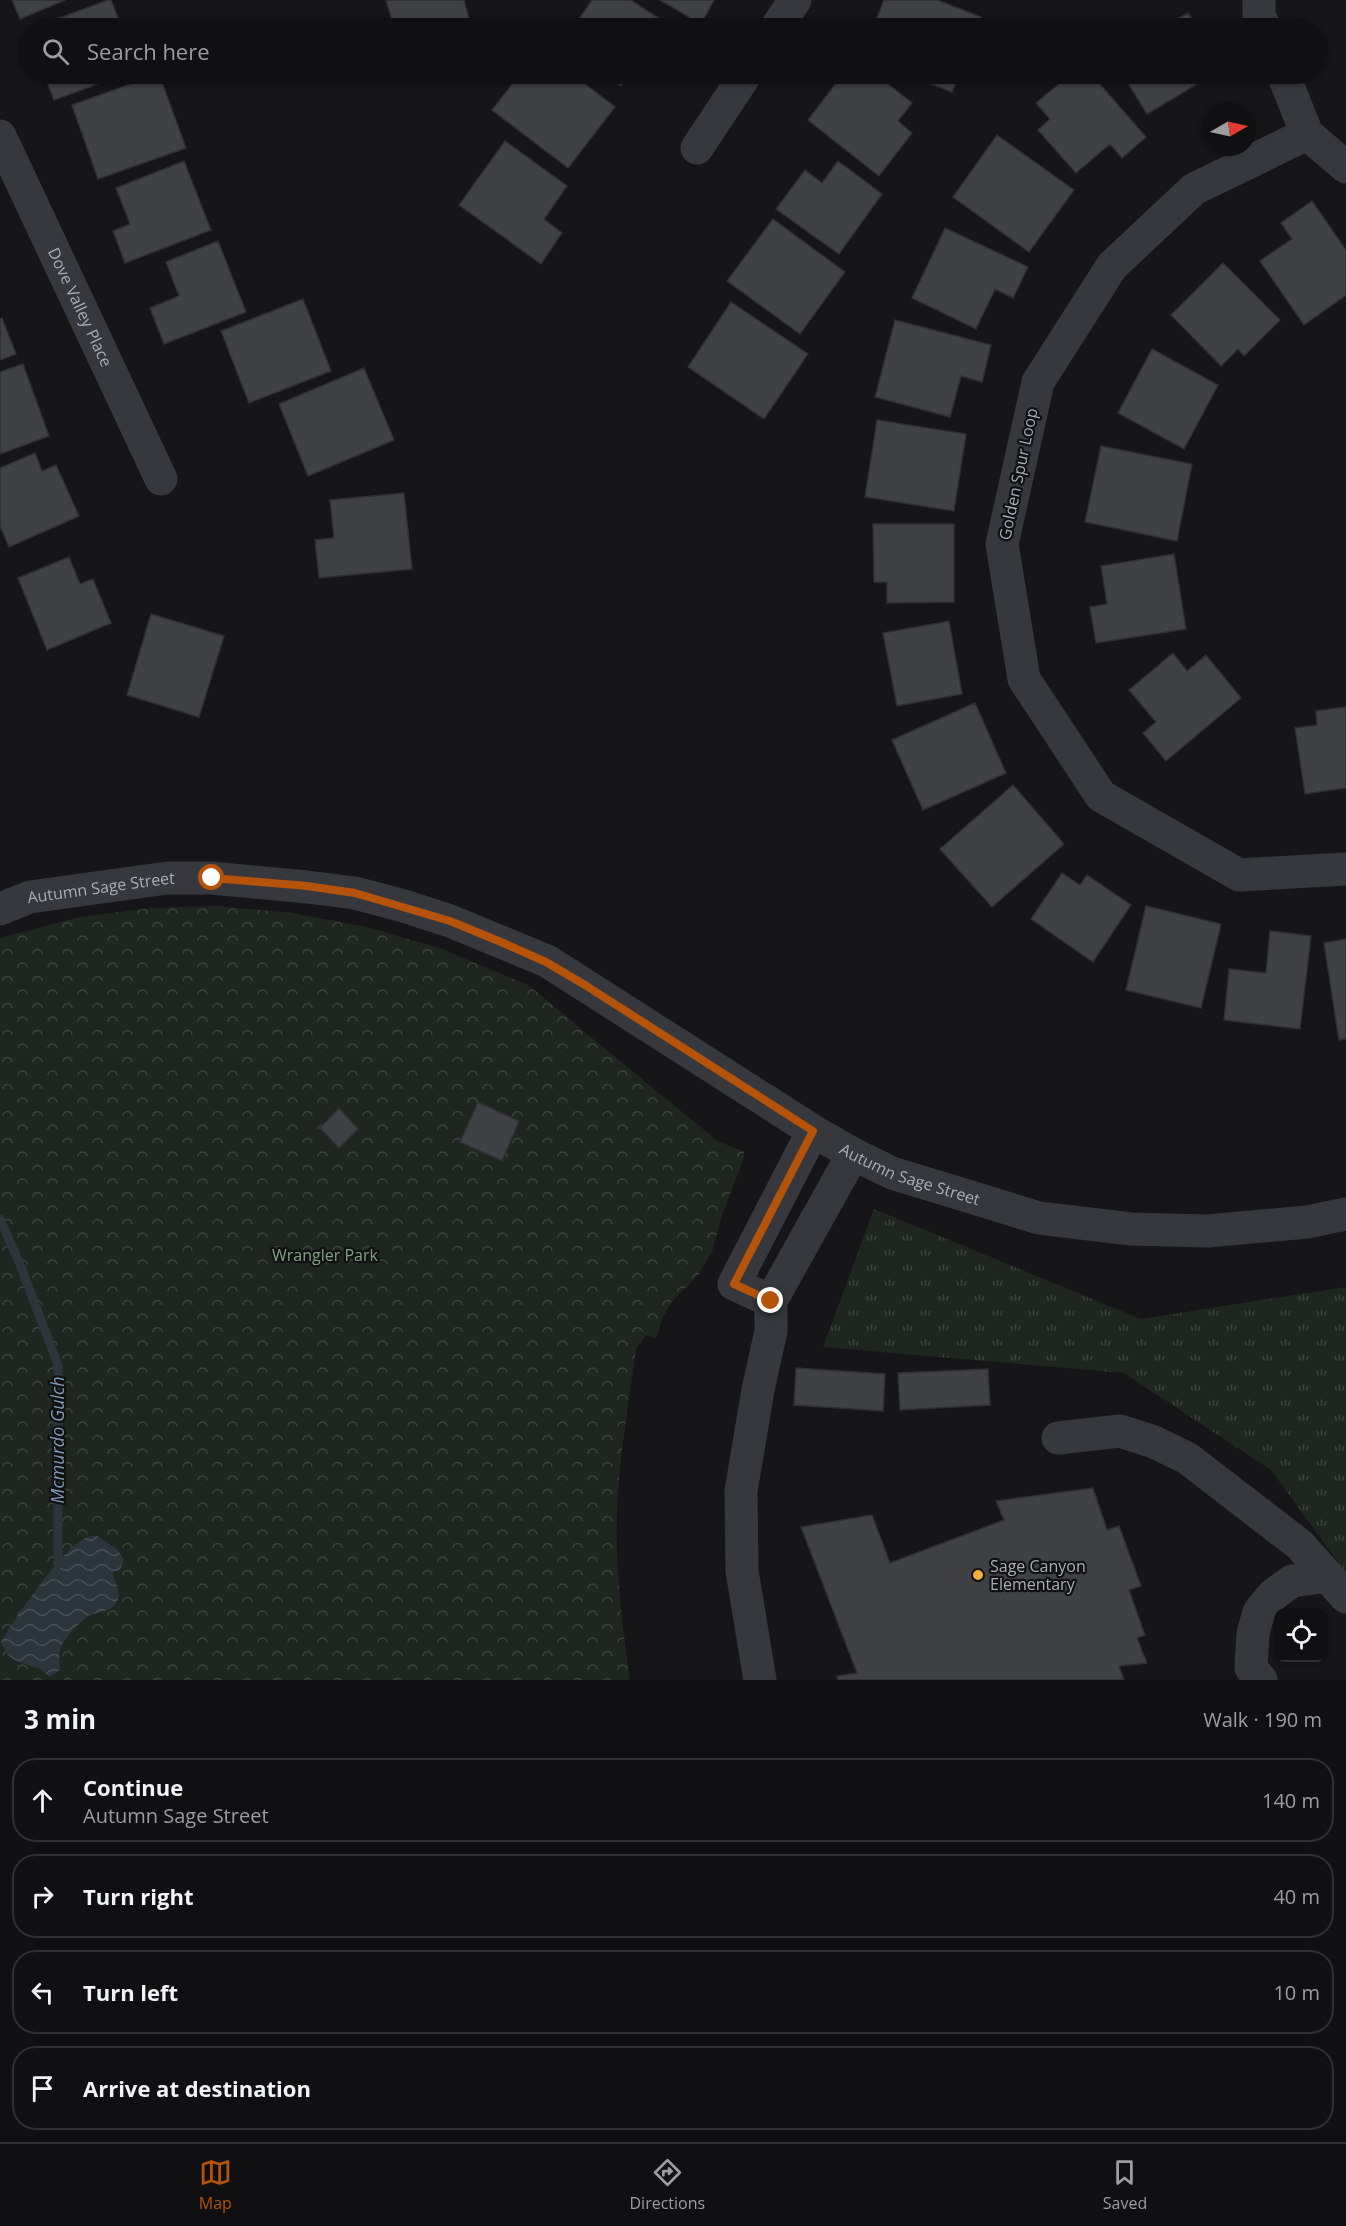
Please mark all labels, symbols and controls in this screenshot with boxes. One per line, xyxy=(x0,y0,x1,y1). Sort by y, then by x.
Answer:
search box xyxy=(18,18,1328,84)
icon: search xyxy=(39,35,72,68)
text: Search here xyxy=(87,36,210,66)
north arrow xyxy=(1202,102,1256,156)
street label: Dove Valley Place xyxy=(43,244,118,370)
street label: Golden Spur Loop xyxy=(993,406,1043,542)
route start xyxy=(198,864,224,890)
street label: Autumn Sage Street xyxy=(26,867,175,908)
street label: Autumn Sage Street xyxy=(836,1138,983,1210)
park label: Wrangler Park xyxy=(272,1244,379,1266)
route end xyxy=(757,1287,783,1313)
water label: Mcmurdo Gulch xyxy=(45,1376,69,1504)
place label: Sage Canyon Elementary xyxy=(990,1555,1086,1595)
marker: Sage Canyon Elementary xyxy=(971,1568,985,1582)
map controls xyxy=(1274,1608,1328,1662)
button: locate xyxy=(1274,1608,1328,1662)
text: 3 min xyxy=(24,1701,96,1737)
text: Walk · 190 m xyxy=(1203,1706,1322,1733)
text: Continue xyxy=(83,1772,183,1802)
icon: ahead xyxy=(26,1784,59,1817)
text: 140 m xyxy=(1262,1787,1320,1814)
text: Autumn Sage Street xyxy=(83,1802,269,1829)
icon: right xyxy=(26,1880,59,1913)
text: Turn right xyxy=(83,1881,194,1911)
text: 40 m xyxy=(1273,1883,1320,1910)
icon: left xyxy=(26,1976,59,2009)
text: Turn left xyxy=(83,1977,178,2007)
text: 10 m xyxy=(1273,1979,1320,2006)
icon: arrive xyxy=(26,2072,59,2105)
text: Arrive at destination xyxy=(83,2073,311,2103)
tab: Map xyxy=(199,2156,232,2214)
tab: Directions xyxy=(629,2156,705,2214)
tab: Saved xyxy=(1103,2156,1147,2214)

